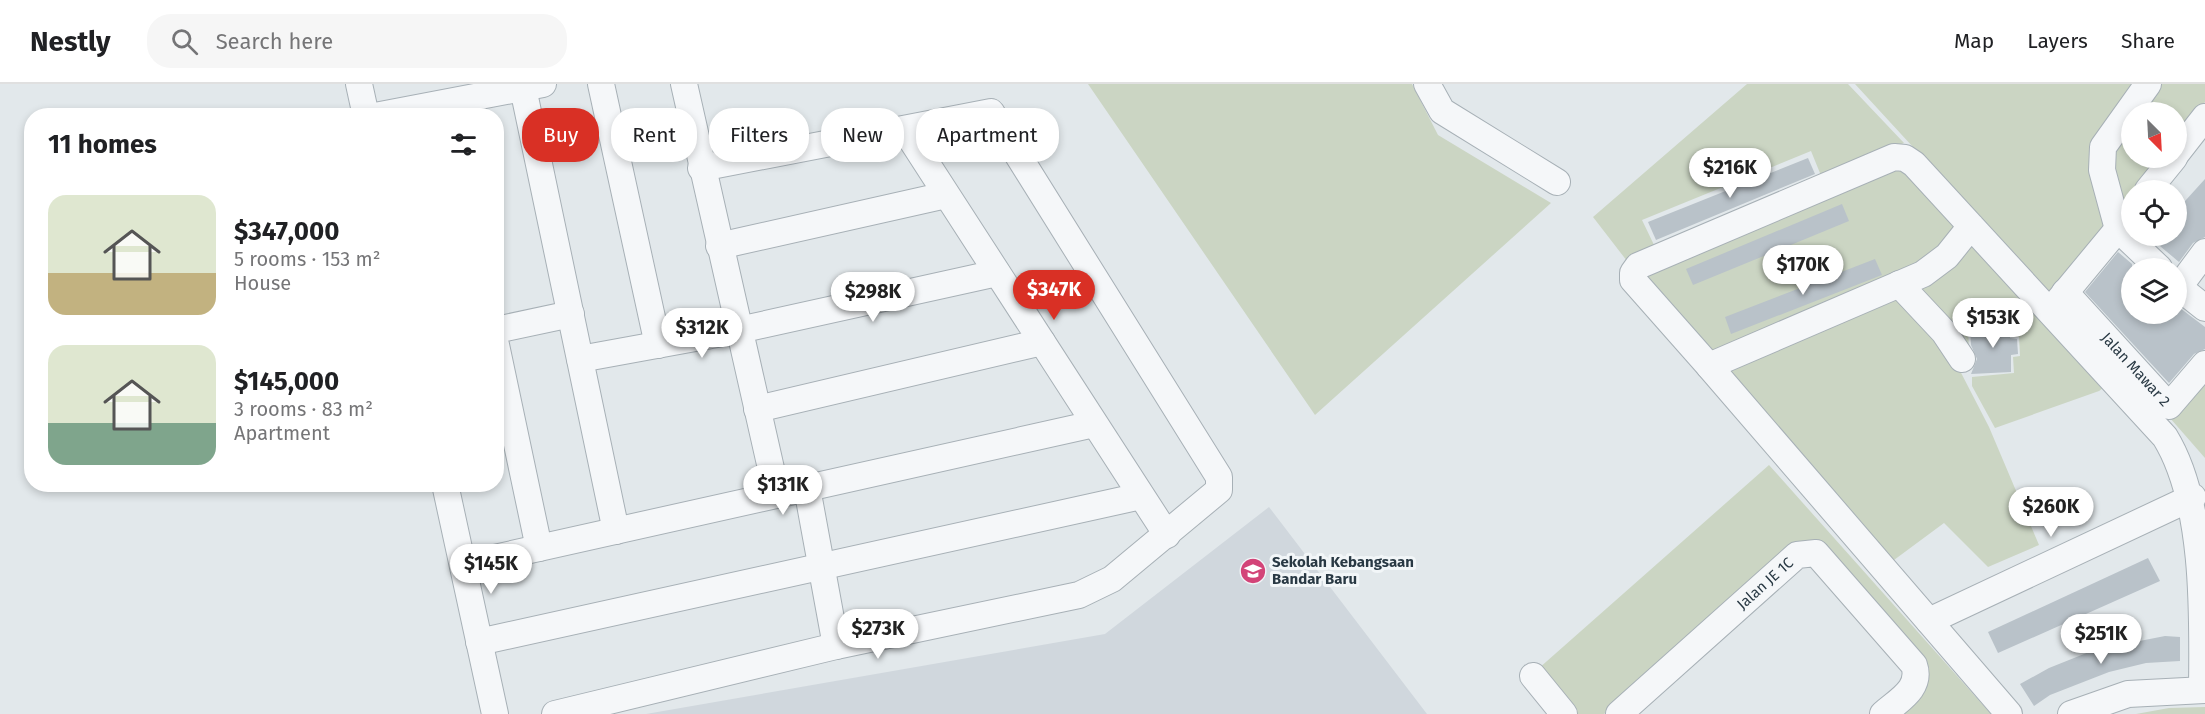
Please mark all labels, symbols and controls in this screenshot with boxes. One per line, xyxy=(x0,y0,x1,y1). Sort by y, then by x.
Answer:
search box xyxy=(147,14,567,68)
text: Nestly xyxy=(30,25,111,58)
icon: search xyxy=(168,25,201,58)
text: Search here xyxy=(216,28,333,55)
text: Map xyxy=(1954,28,1994,54)
text: Layers xyxy=(2027,28,2088,54)
text: Share xyxy=(2121,28,2175,54)
north arrow xyxy=(2121,102,2187,168)
map controls xyxy=(2121,102,2187,324)
chip: Buy xyxy=(522,108,599,162)
chip: Rent xyxy=(611,108,697,162)
chip: Filters xyxy=(709,108,809,162)
chip: New xyxy=(821,108,904,162)
chip: Apartment xyxy=(916,108,1059,162)
icon: filters xyxy=(447,128,480,161)
text: 11 homes xyxy=(48,129,157,160)
pin: $216K xyxy=(1688,148,1772,199)
text: $216K xyxy=(1703,155,1757,179)
button: locate xyxy=(2121,180,2187,246)
text: $347,000 xyxy=(234,216,339,247)
icon: home xyxy=(96,219,168,291)
pin: $170K xyxy=(1761,245,1845,296)
text: 5 rooms · 153 m² xyxy=(234,247,381,271)
text: $170K xyxy=(1776,252,1830,276)
button: layers xyxy=(2121,258,2187,324)
pin: $347K xyxy=(1012,270,1096,321)
text: House xyxy=(234,271,291,295)
pin: $298K xyxy=(831,272,915,323)
text: $347K xyxy=(1027,277,1081,301)
text: $298K xyxy=(845,279,901,303)
pin: $153K xyxy=(1951,298,2035,349)
text: $153K xyxy=(1966,305,2020,329)
pin: $312K xyxy=(660,308,744,359)
text: $312K xyxy=(675,315,729,339)
street label: Jalan Mawar 2 xyxy=(2098,329,2174,410)
text: $145,000 xyxy=(234,366,339,397)
icon: home xyxy=(96,369,168,441)
text: 3 rooms · 83 m² xyxy=(234,397,373,421)
text: Apartment xyxy=(234,421,330,445)
pin: $131K xyxy=(741,465,825,516)
text: $131K xyxy=(757,472,809,496)
pin: $260K xyxy=(2009,487,2093,538)
text: $260K xyxy=(2023,494,2079,518)
pin: $145K xyxy=(449,544,533,595)
text: $145K xyxy=(464,551,518,575)
place label: Sekolah Kebangsaan Bandar Baru xyxy=(1272,553,1414,588)
street label: Jalan JE 1C xyxy=(1733,553,1797,613)
school or university icon: Sekolah Kebangsaan Bandar Baru xyxy=(1238,556,1268,586)
pin: $273K xyxy=(836,609,920,660)
pin: $251K xyxy=(2059,614,2143,665)
text: $273K xyxy=(851,616,905,640)
text: $251K xyxy=(2075,621,2127,645)

